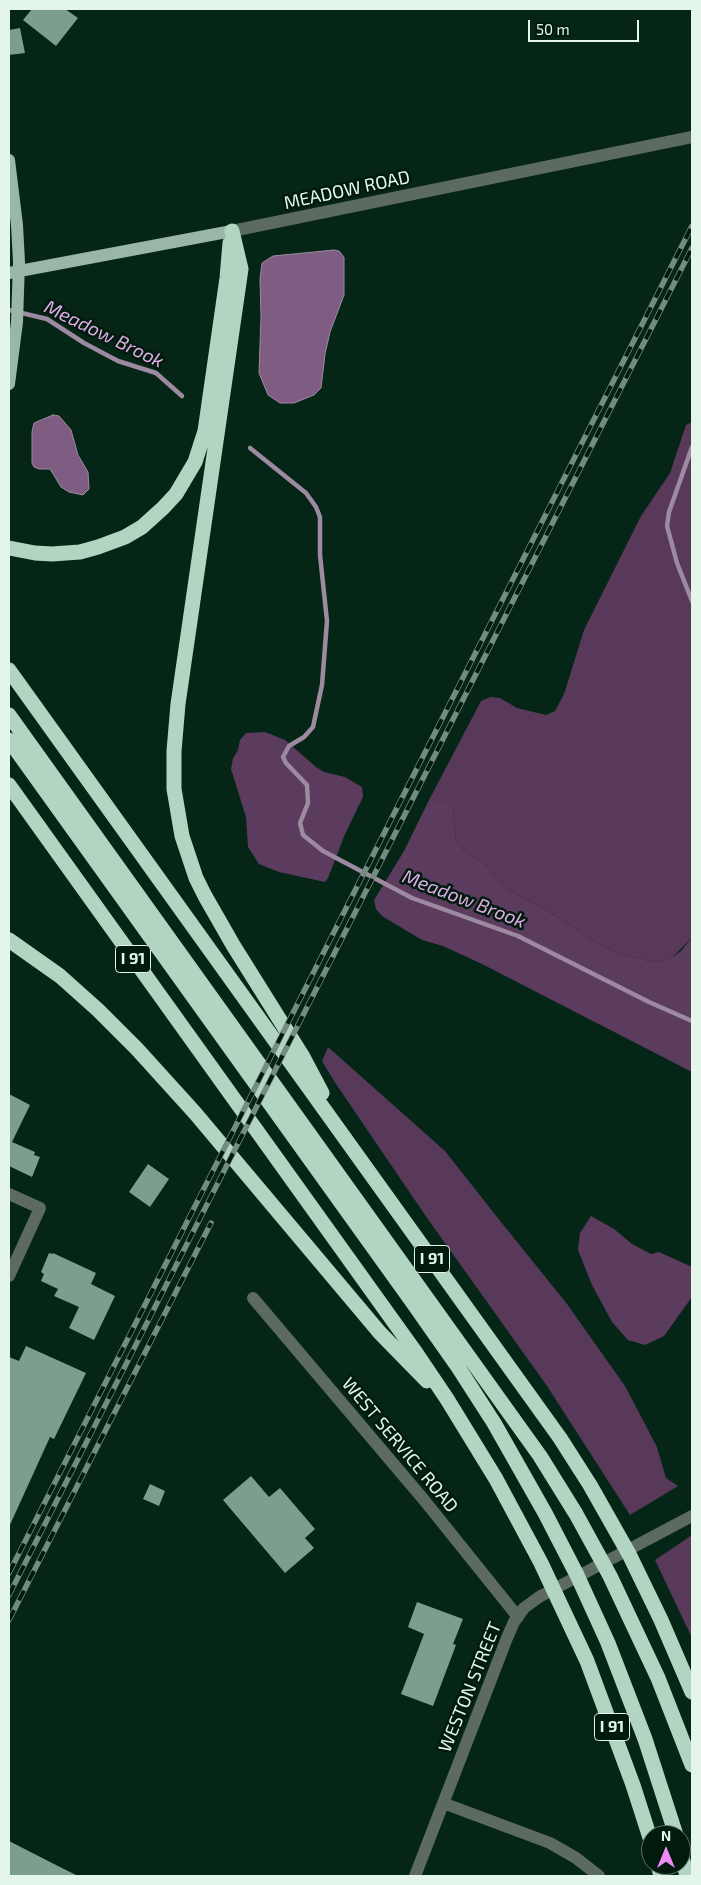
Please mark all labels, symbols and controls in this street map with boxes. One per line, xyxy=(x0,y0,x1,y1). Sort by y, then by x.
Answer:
scale bar xyxy=(531,10,642,42)
text: 50 m xyxy=(536,20,570,38)
street label: MEADOW ROAD xyxy=(282,166,412,214)
water label: Meadow Brook xyxy=(41,295,167,373)
water label: Meadow Brook xyxy=(399,865,529,933)
road number: I 91 xyxy=(116,946,150,972)
road number: I 91 xyxy=(414,1246,450,1272)
street label: WEST SERVICE ROAD xyxy=(337,1373,463,1517)
street label: WESTON STREET xyxy=(434,1619,506,1755)
road number: I 91 xyxy=(594,1714,630,1740)
north arrow xyxy=(641,1825,691,1875)
text: N xyxy=(661,1827,671,1844)

